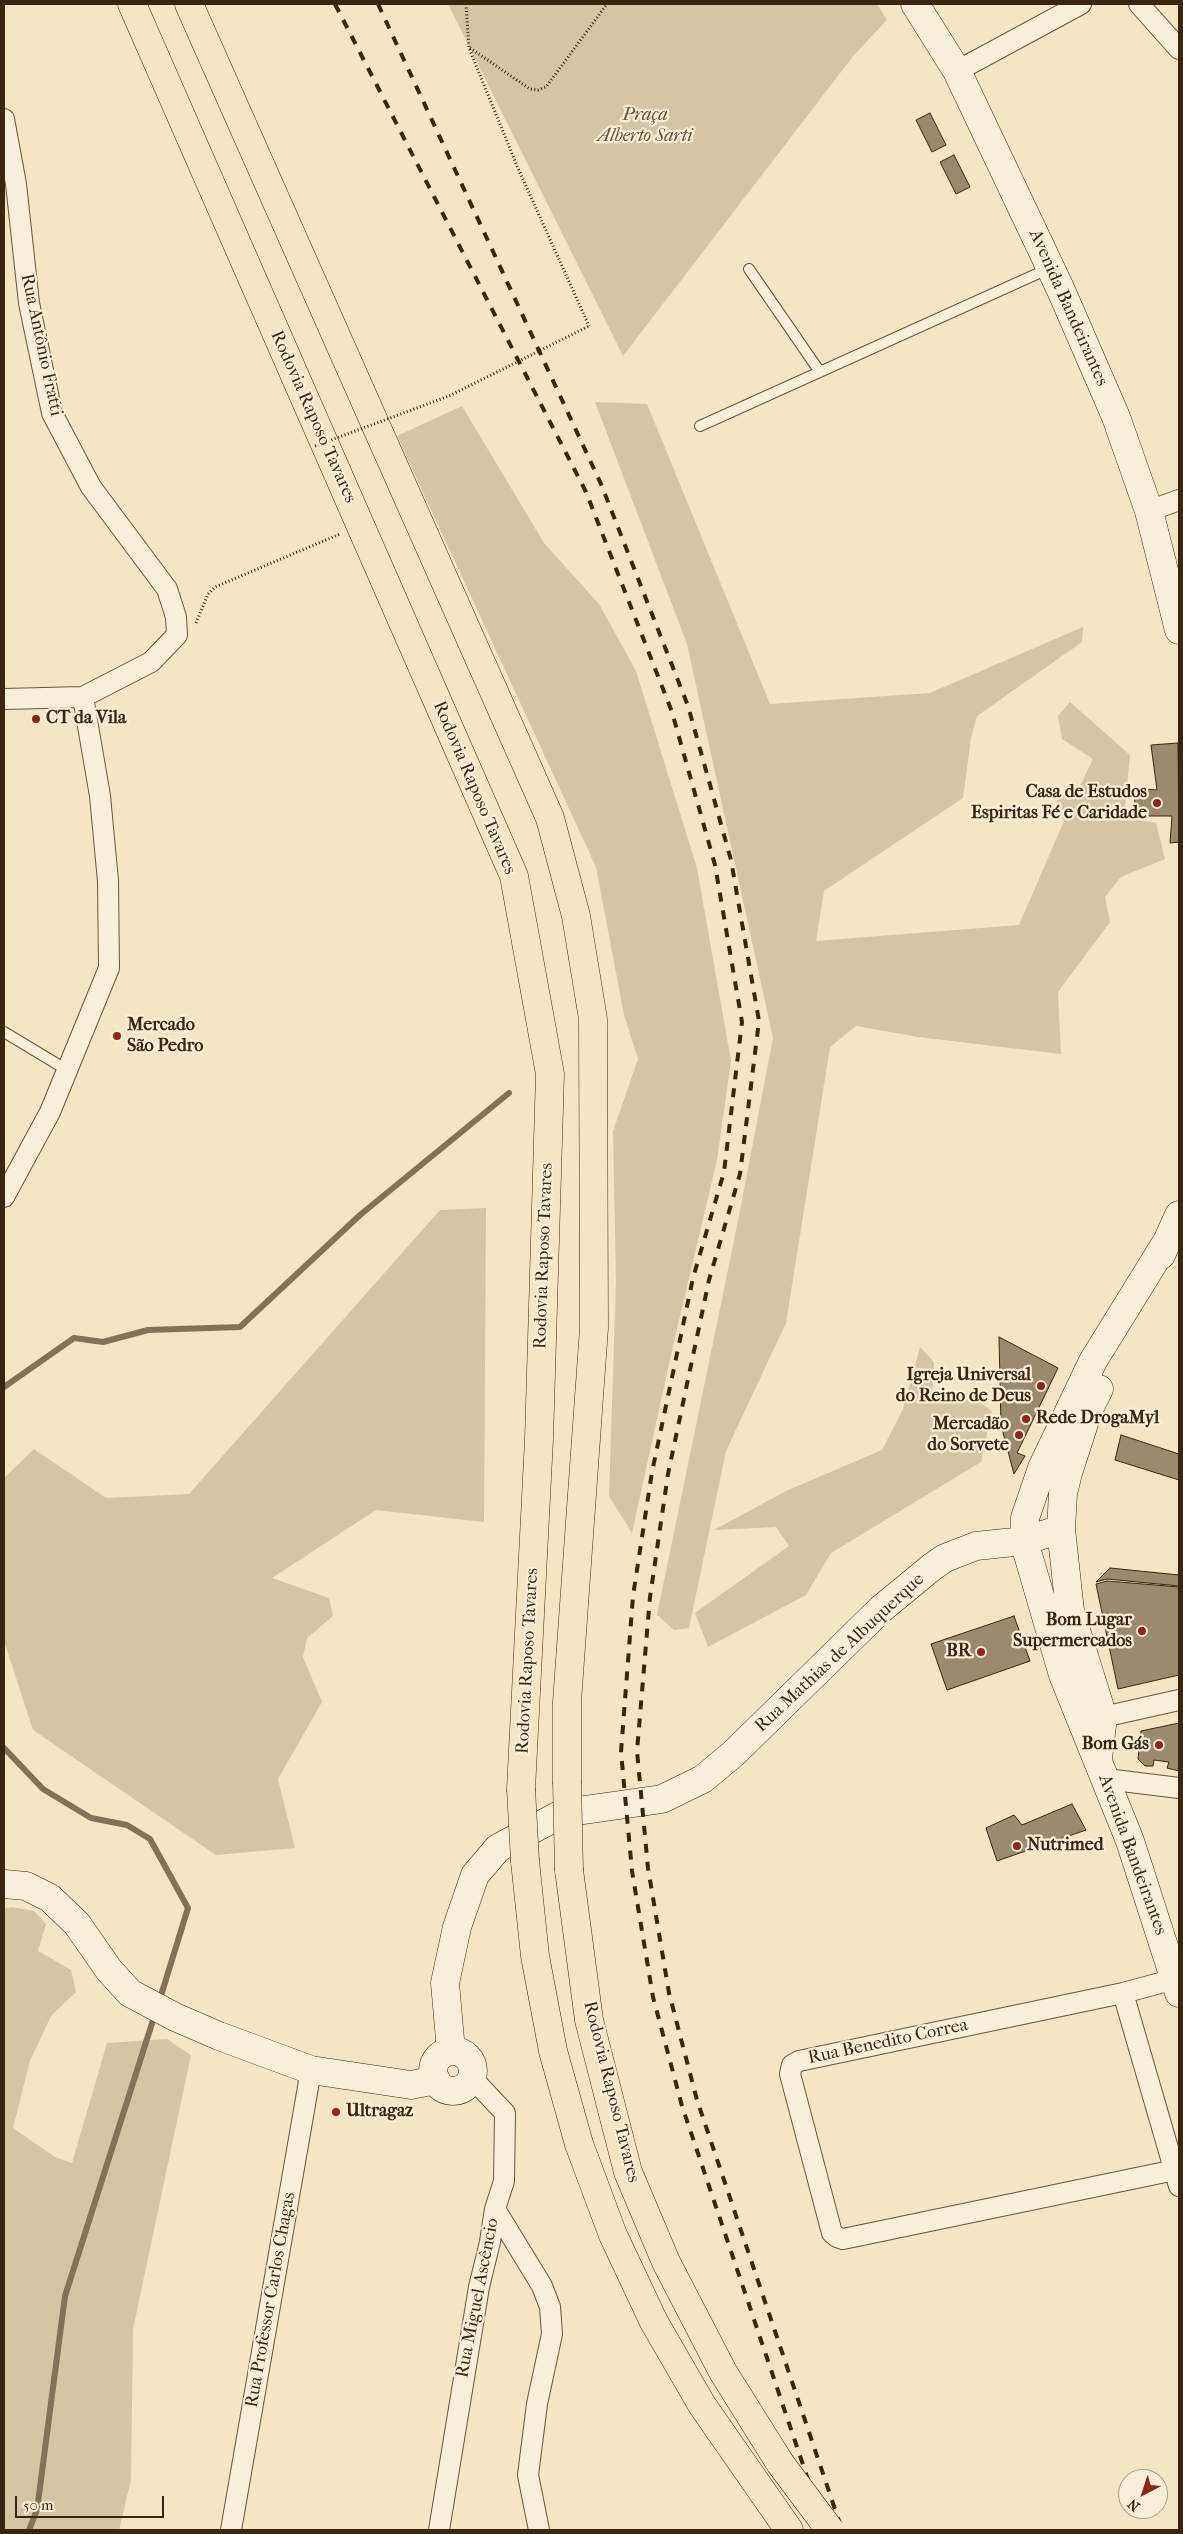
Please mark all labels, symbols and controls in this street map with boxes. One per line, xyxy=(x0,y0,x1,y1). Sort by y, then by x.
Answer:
park label: Praça Alberto Sarti xyxy=(598,105,692,148)
street label: Avenida Bandeirantes xyxy=(1024,226,1112,390)
street label: Rua Antônio Fratti xyxy=(15,272,67,418)
street label: Rodovia Raposo Tavares xyxy=(265,328,361,506)
street label: Rodovia Raposo Tavares xyxy=(428,698,520,878)
place label: CT da Vila xyxy=(46,708,126,730)
marker: CT da Vila xyxy=(30,713,42,725)
place label: Casa de Estudos Espiritas Fé e Caridade xyxy=(971,782,1147,824)
marker: Casa de Estudos Espiritas Fé e Caridade xyxy=(1151,797,1163,809)
place label: Mercado São Pedro xyxy=(127,1015,203,1058)
marker: Mercado São Pedro xyxy=(111,1030,123,1042)
street label: Rodovia Raposo Tavares xyxy=(530,1163,558,1349)
place label: Igreja Universal do Reino de Deus xyxy=(896,1365,1031,1408)
marker: Igreja Universal do Reino de Deus xyxy=(1035,1380,1047,1392)
place label: Rede DrogaMyl xyxy=(1036,1408,1159,1430)
marker: Rede DrogaMyl xyxy=(1020,1413,1032,1425)
place label: Mercadão do Sorvete xyxy=(927,1414,1009,1456)
marker: Mercadão do Sorvete xyxy=(1013,1429,1025,1441)
street label: Rodovia Raposo Tavares xyxy=(512,1567,544,1755)
street label: Rua Mathias de Albuquerque xyxy=(751,1569,929,1737)
place label: Bom Lugar Supermercados xyxy=(1013,1610,1132,1652)
marker: Bom Lugar Supermercados xyxy=(1136,1625,1148,1637)
place label: BR xyxy=(946,1641,971,1663)
marker: BR xyxy=(975,1646,987,1658)
place label: Bom Gás xyxy=(1082,1734,1149,1756)
marker: Bom Gás xyxy=(1153,1739,1165,1751)
street label: Avenida Bandeirantes xyxy=(1093,1772,1171,1938)
place label: Nutrimed xyxy=(1027,1835,1103,1857)
marker: Nutrimed xyxy=(1011,1840,1023,1852)
street label: Rodovia Raposo Tavares xyxy=(578,1999,644,2185)
street label: Rua Benedito Correa xyxy=(806,2014,970,2070)
place label: Ultragaz xyxy=(346,2101,413,2123)
marker: Ultragaz xyxy=(330,2106,342,2118)
street label: Rua Professor Carlos Chagas xyxy=(241,2191,301,2409)
street label: Rua Miguel Ascêncio xyxy=(452,2216,504,2380)
north arrow xyxy=(1118,2469,1168,2519)
scale bar xyxy=(18,2486,166,2518)
text: N xyxy=(1124,2495,1143,2515)
text: 50 m xyxy=(23,2496,53,2514)

